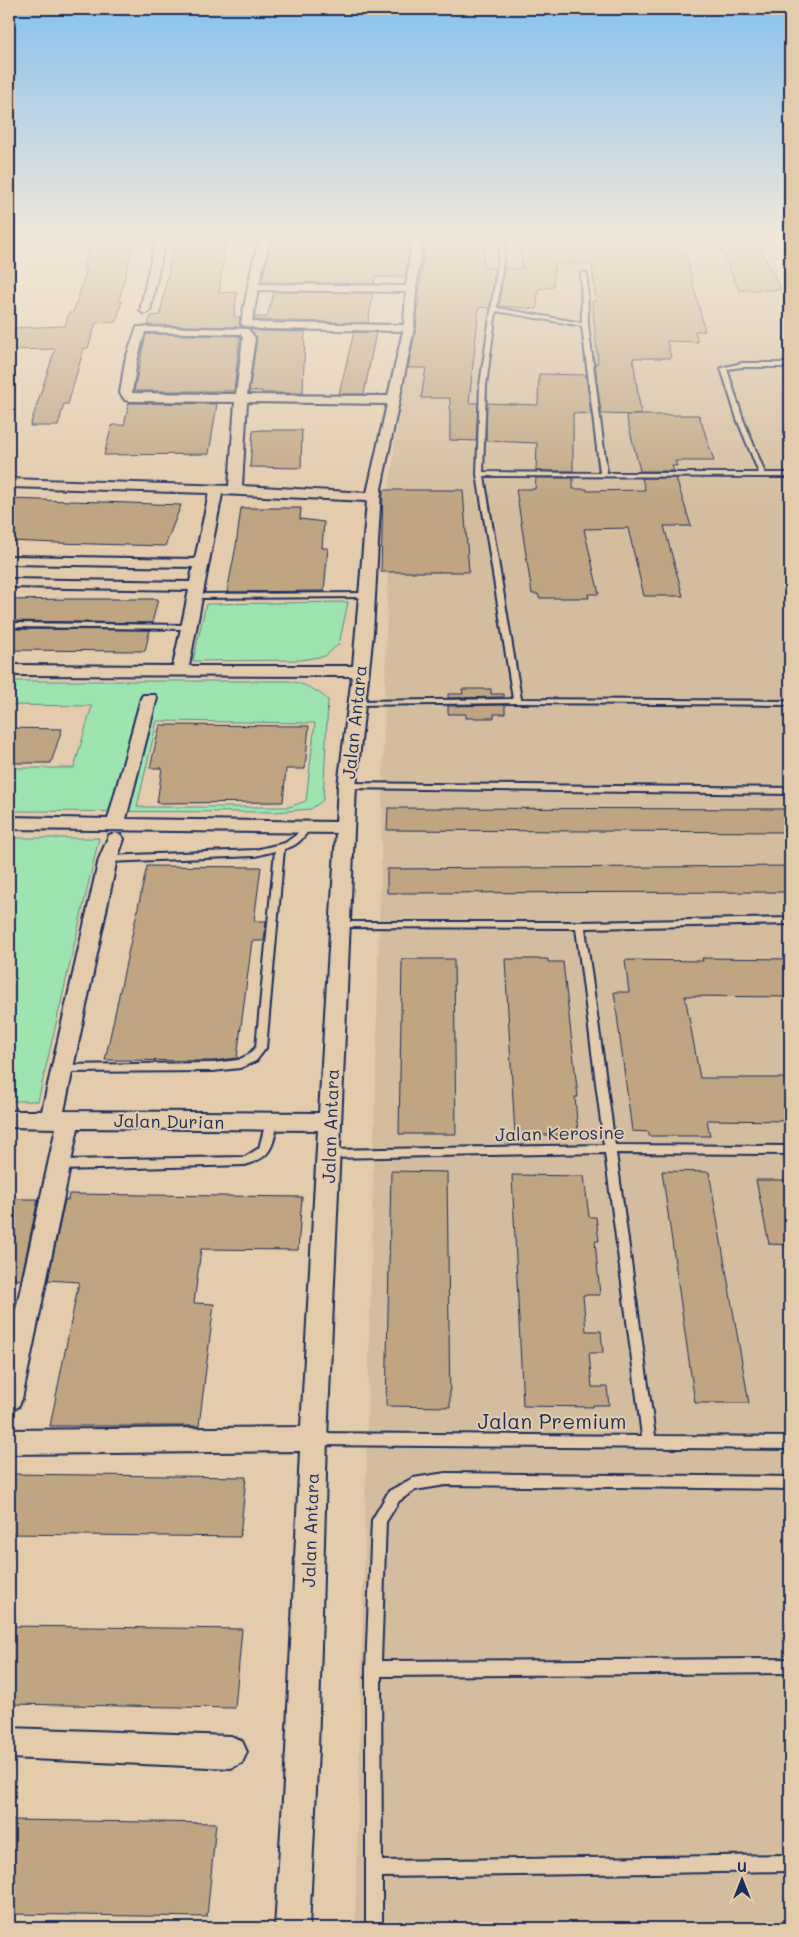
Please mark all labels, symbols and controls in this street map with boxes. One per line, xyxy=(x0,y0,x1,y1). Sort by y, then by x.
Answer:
street label: Jalan Antara xyxy=(336,664,372,780)
street label: Jalan Antara xyxy=(316,1068,344,1184)
street label: Jalan Durian xyxy=(114,1108,224,1134)
street label: Jalan Kerosine xyxy=(495,1120,625,1146)
street label: Jalan Premium xyxy=(477,1407,627,1434)
street label: Jalan Antara xyxy=(296,1472,324,1588)
north arrow xyxy=(716,1854,766,1904)
text: U xyxy=(737,1857,747,1876)

